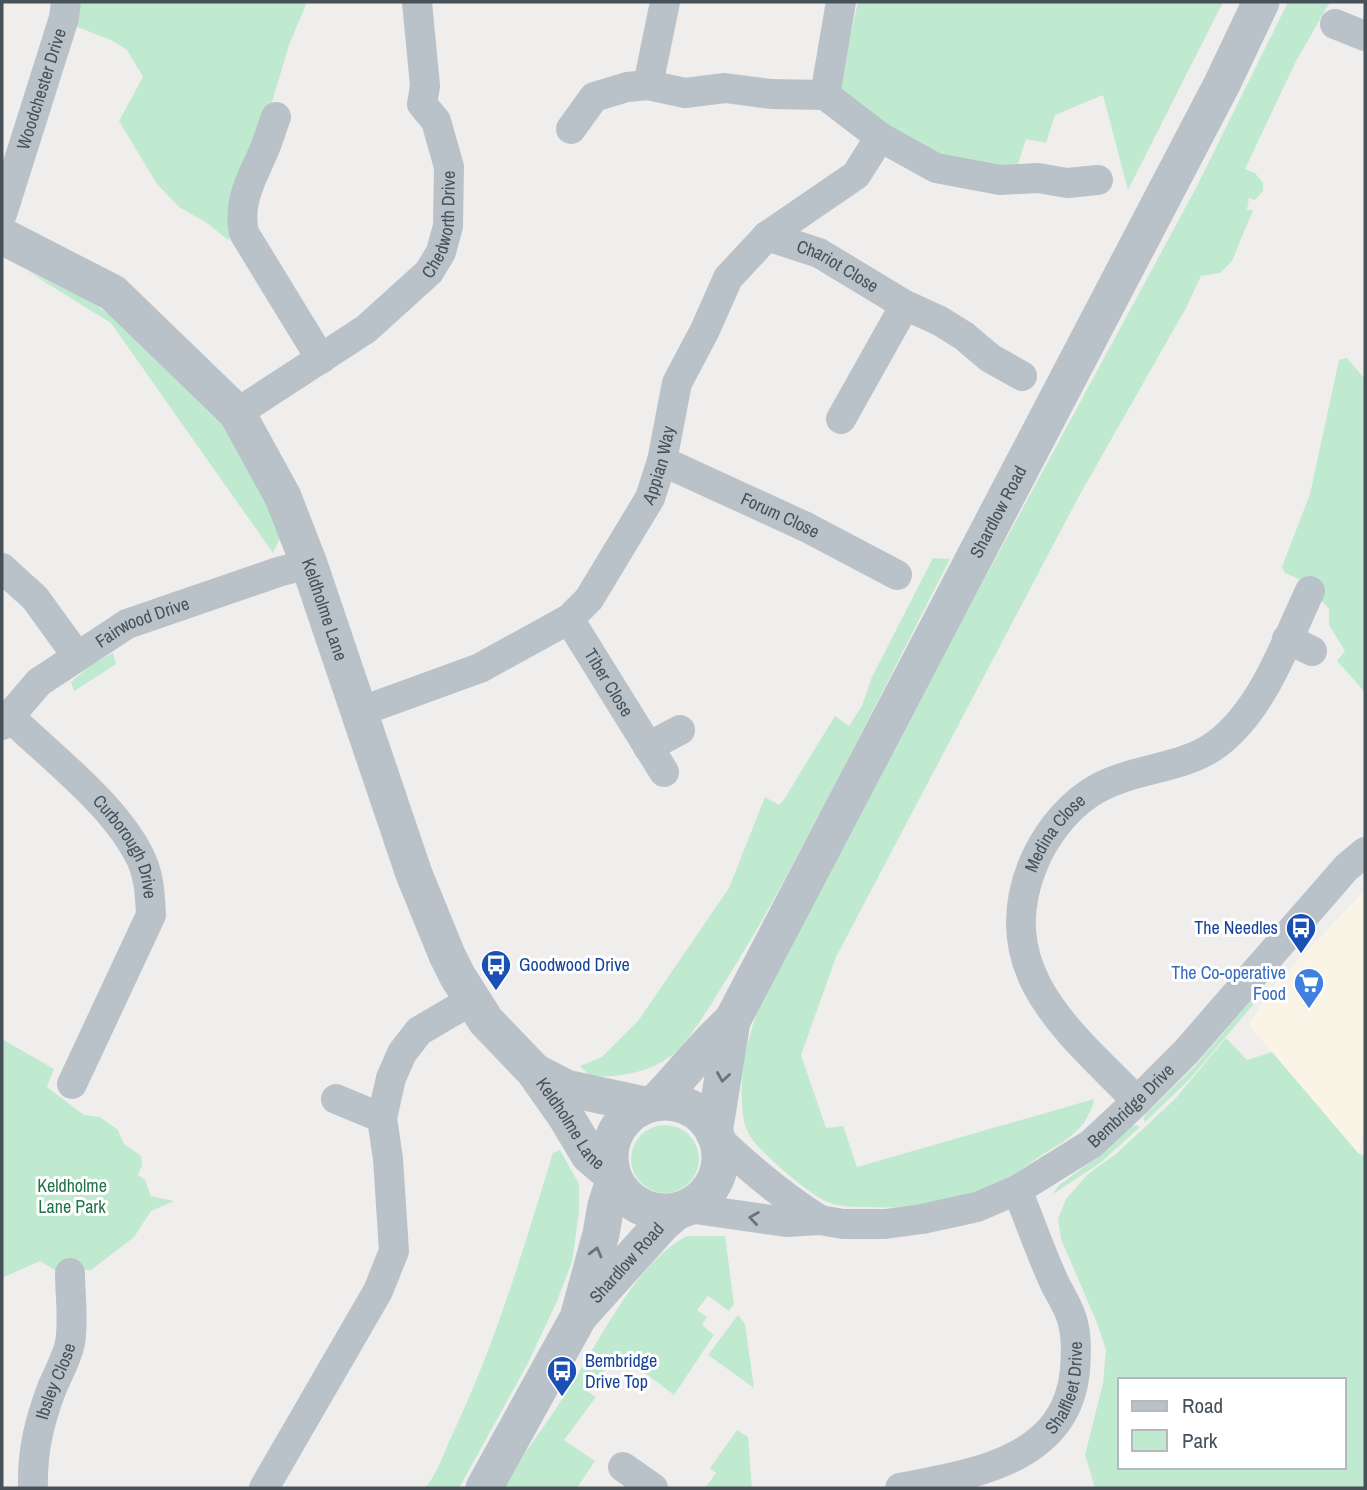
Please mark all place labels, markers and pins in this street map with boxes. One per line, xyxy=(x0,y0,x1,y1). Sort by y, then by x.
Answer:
bus stop icon: The Needles xyxy=(1284,911,1318,955)
place label: The Needles xyxy=(1194,915,1278,940)
bus stop icon: Goodwood Drive xyxy=(479,948,513,992)
place label: Goodwood Drive xyxy=(519,952,630,977)
place label: The Co-operative Food xyxy=(1171,960,1286,1006)
supermarket icon: The Co-operative Food xyxy=(1292,966,1326,1010)
place label: Bembridge Drive Top xyxy=(585,1348,657,1394)
bus stop icon: Bembridge Drive Top xyxy=(545,1354,579,1398)

